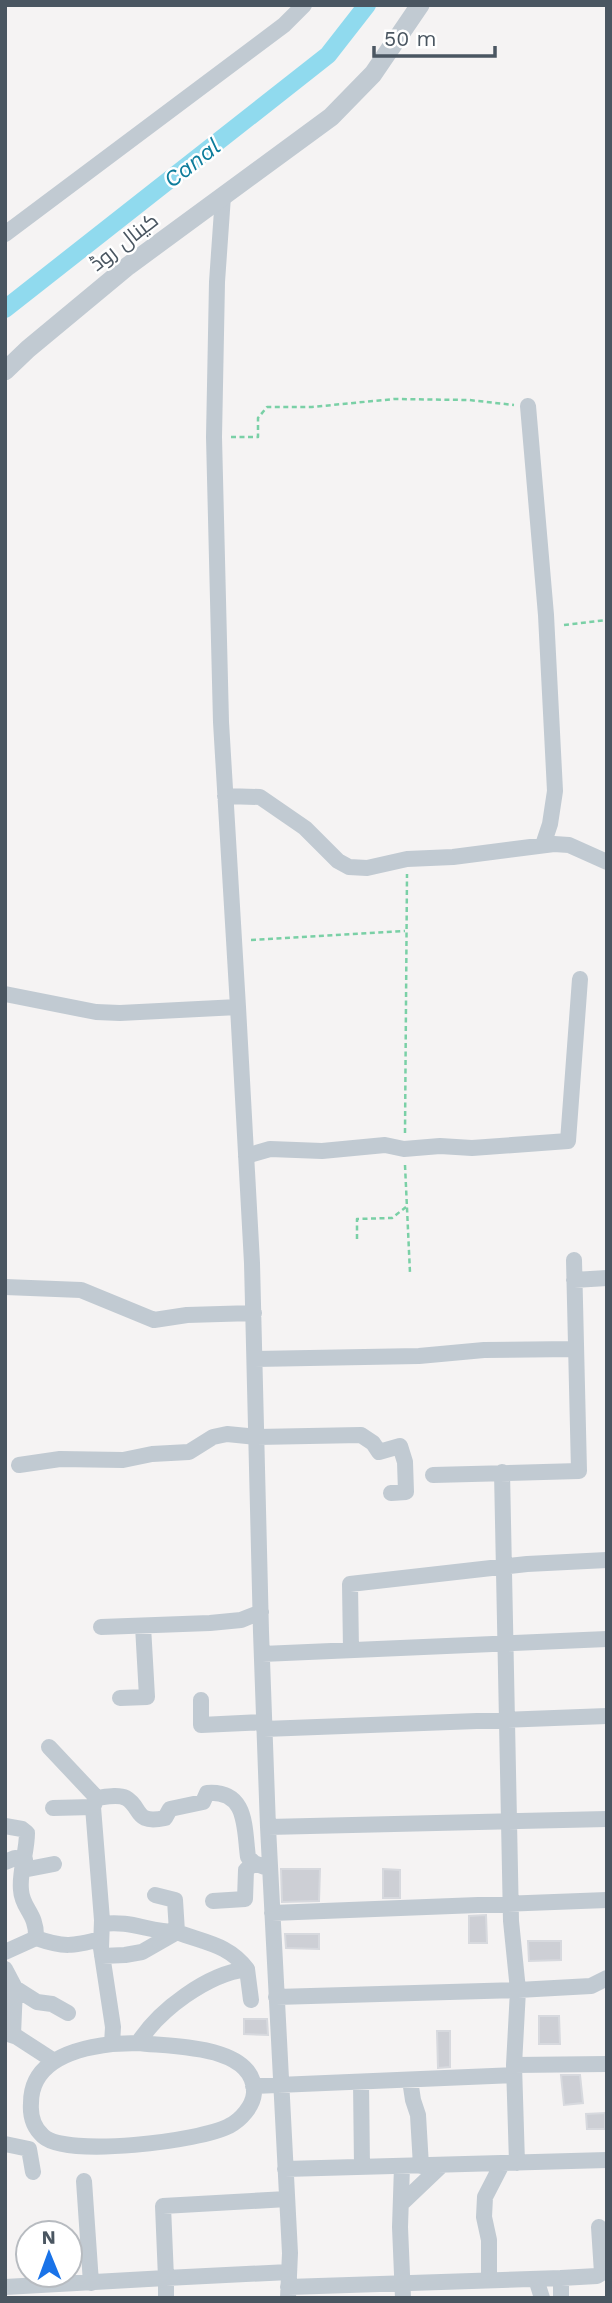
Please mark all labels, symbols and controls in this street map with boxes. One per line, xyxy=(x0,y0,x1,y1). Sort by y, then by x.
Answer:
scale bar xyxy=(374,14,495,58)
text: 50 m xyxy=(384,26,436,51)
water label: Canal xyxy=(159,133,226,194)
street label: کینال روڈ xyxy=(85,207,163,277)
north arrow xyxy=(14,2219,84,2289)
text: N xyxy=(41,2226,56,2249)

